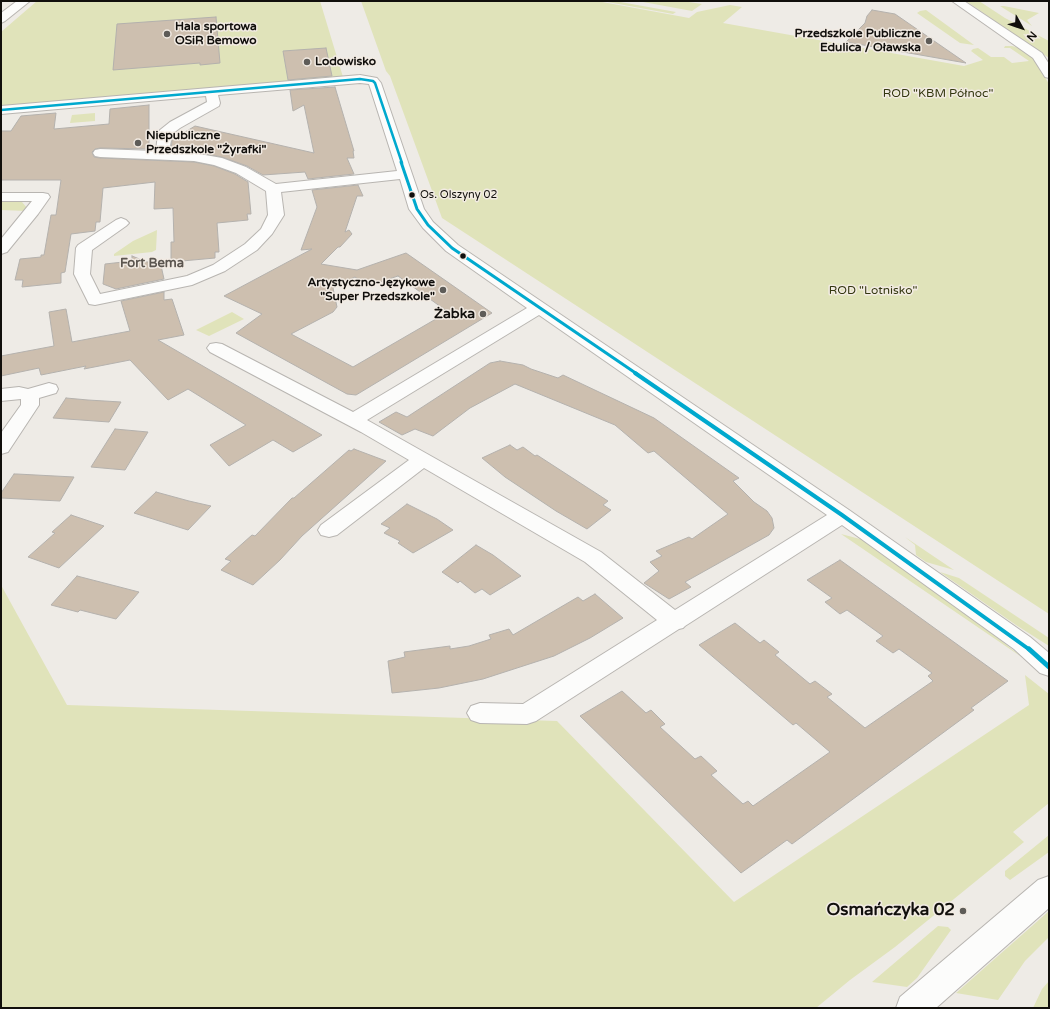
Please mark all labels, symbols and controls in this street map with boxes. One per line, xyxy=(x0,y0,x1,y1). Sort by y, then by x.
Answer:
north arrow xyxy=(1002,8,1042,48)
place label: Hala sportowa OSiR Bemowo xyxy=(175,20,257,48)
place label: Przedszkole Publiczne Edulica / Oławska xyxy=(794,27,921,55)
text: N xyxy=(1024,28,1039,44)
marker: Hala sportowa OSiR Bemowo xyxy=(162,29,172,39)
marker: Przedszkole Publiczne Edulica / Oławska xyxy=(924,36,934,46)
place label: Lodowisko xyxy=(315,55,376,69)
marker: Lodowisko xyxy=(302,57,312,67)
park label: ROD "KBM Północ" xyxy=(883,87,993,101)
place label: Niepubliczne Przedszkole "Żyrafki" xyxy=(146,129,267,157)
marker: Niepubliczne Przedszkole "Żyrafki" xyxy=(133,138,143,148)
place label: Os. Olszyny 02 xyxy=(420,188,497,202)
marker: Os. Olszyny 02 xyxy=(407,190,417,200)
unlabelled marker xyxy=(458,251,468,261)
district label: Fort Bema xyxy=(120,256,184,272)
place label: Artystyczno-Językowe "Super Przedszkole" xyxy=(307,276,435,304)
park label: ROD "Lotnisko" xyxy=(829,284,917,298)
marker: Artystyczno-Językowe "Super Przedszkole" xyxy=(438,285,448,295)
place label: Żabka xyxy=(434,306,475,322)
marker: Żabka xyxy=(478,309,488,319)
place label: Osmańczyka 02 xyxy=(827,901,955,921)
marker: Osmańczyka 02 xyxy=(958,906,968,916)

